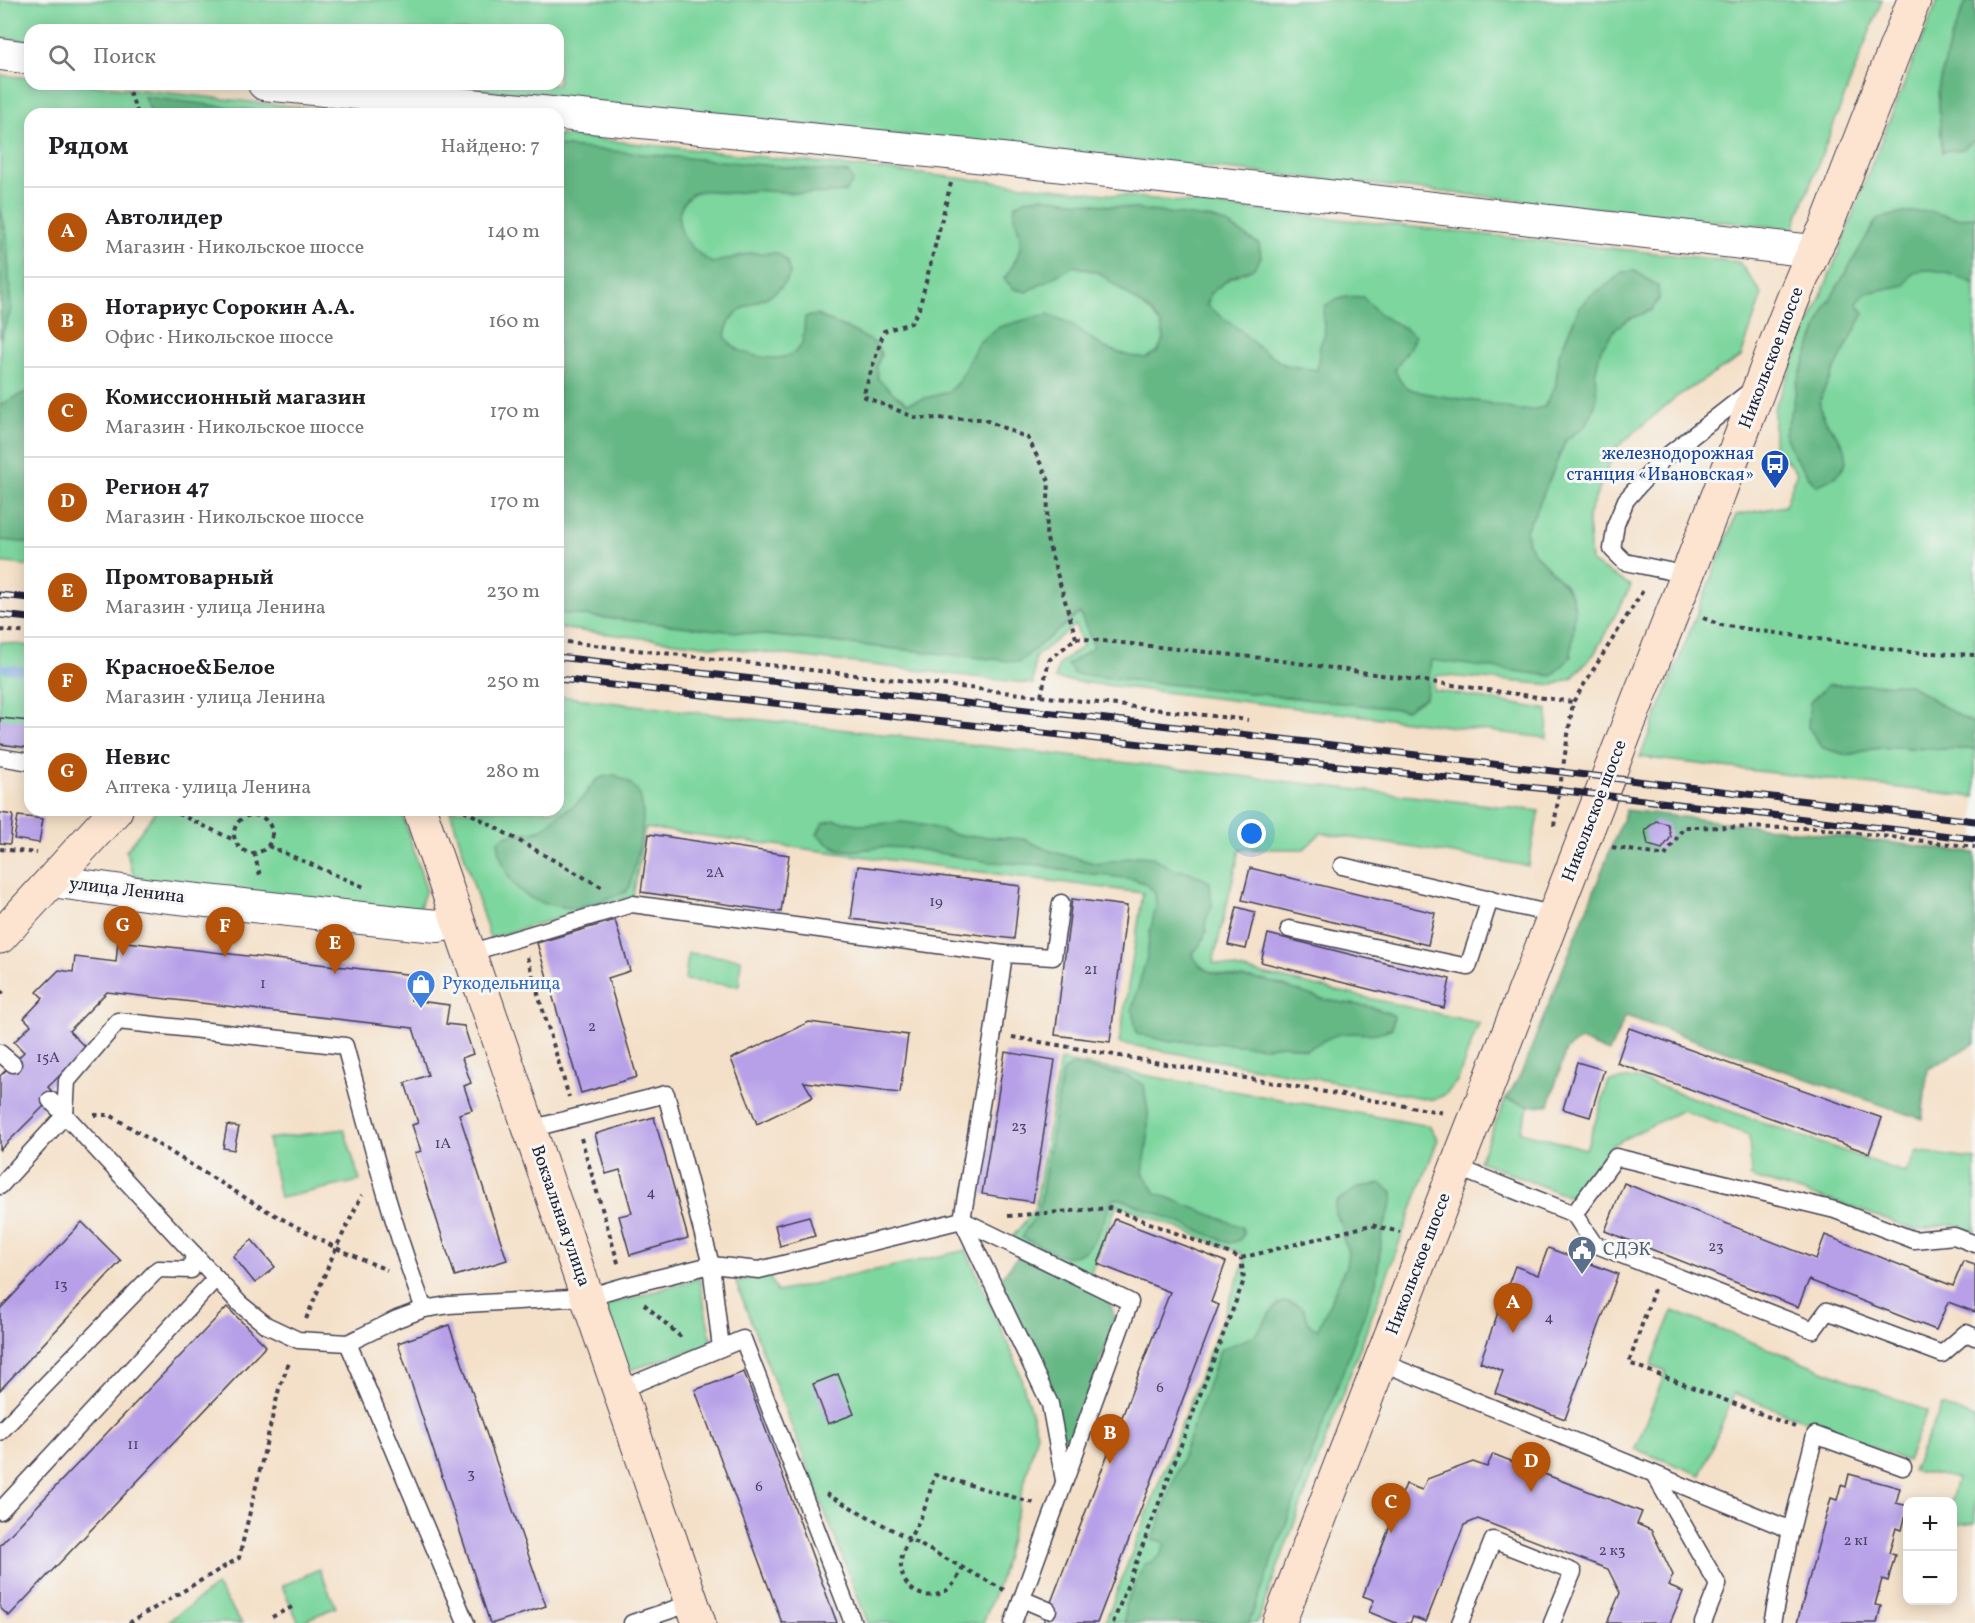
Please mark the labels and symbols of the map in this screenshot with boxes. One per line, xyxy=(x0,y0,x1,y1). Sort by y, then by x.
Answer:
street label: Никольское шоссе xyxy=(1733,283,1811,433)
place label: железнодорожная станция «Ивановская» xyxy=(1566,442,1754,488)
bus stop icon: железнодорожная станция «Ивановская» xyxy=(1759,448,1791,490)
street label: Никольское шоссе xyxy=(1556,736,1634,886)
your location xyxy=(1237,819,1266,848)
house number: 2А xyxy=(706,863,725,884)
street label: улица Ленина xyxy=(68,872,186,910)
house number: 19 xyxy=(929,892,943,913)
pin: G xyxy=(104,906,142,956)
pin: F xyxy=(206,908,244,957)
pin: E xyxy=(316,924,354,974)
house number: 21 xyxy=(1084,960,1098,981)
shop icon: Рукодельница xyxy=(405,968,437,1010)
place label: Рукодельница xyxy=(442,972,560,997)
house number: 1 xyxy=(260,974,266,995)
house number: 2 xyxy=(588,1017,596,1038)
house number: 15А xyxy=(36,1048,60,1069)
house number: 23 xyxy=(1011,1117,1027,1138)
house number: 1А xyxy=(435,1134,452,1155)
street label: Вокзальная улица xyxy=(524,1142,596,1290)
house number: 4 xyxy=(647,1183,656,1204)
street label: Никольское шоссе xyxy=(1380,1189,1458,1339)
public building icon: СДЭК xyxy=(1566,1234,1598,1276)
house number: 23 xyxy=(1708,1237,1724,1258)
place label: СДЭК xyxy=(1603,1238,1651,1263)
house number: 13 xyxy=(54,1275,68,1296)
pin: A xyxy=(1494,1284,1532,1333)
house number: 4 xyxy=(1545,1308,1554,1329)
house number: 6 xyxy=(1156,1378,1164,1399)
pin: B xyxy=(1090,1414,1130,1464)
house number: 11 xyxy=(127,1435,139,1456)
pin: D xyxy=(1512,1442,1550,1492)
house number: 3 xyxy=(467,1464,475,1485)
house number: 6 xyxy=(755,1477,763,1498)
pin: C xyxy=(1372,1484,1410,1533)
house number: 2 к1 xyxy=(1844,1531,1868,1552)
house number: 2 к3 xyxy=(1599,1541,1625,1562)

